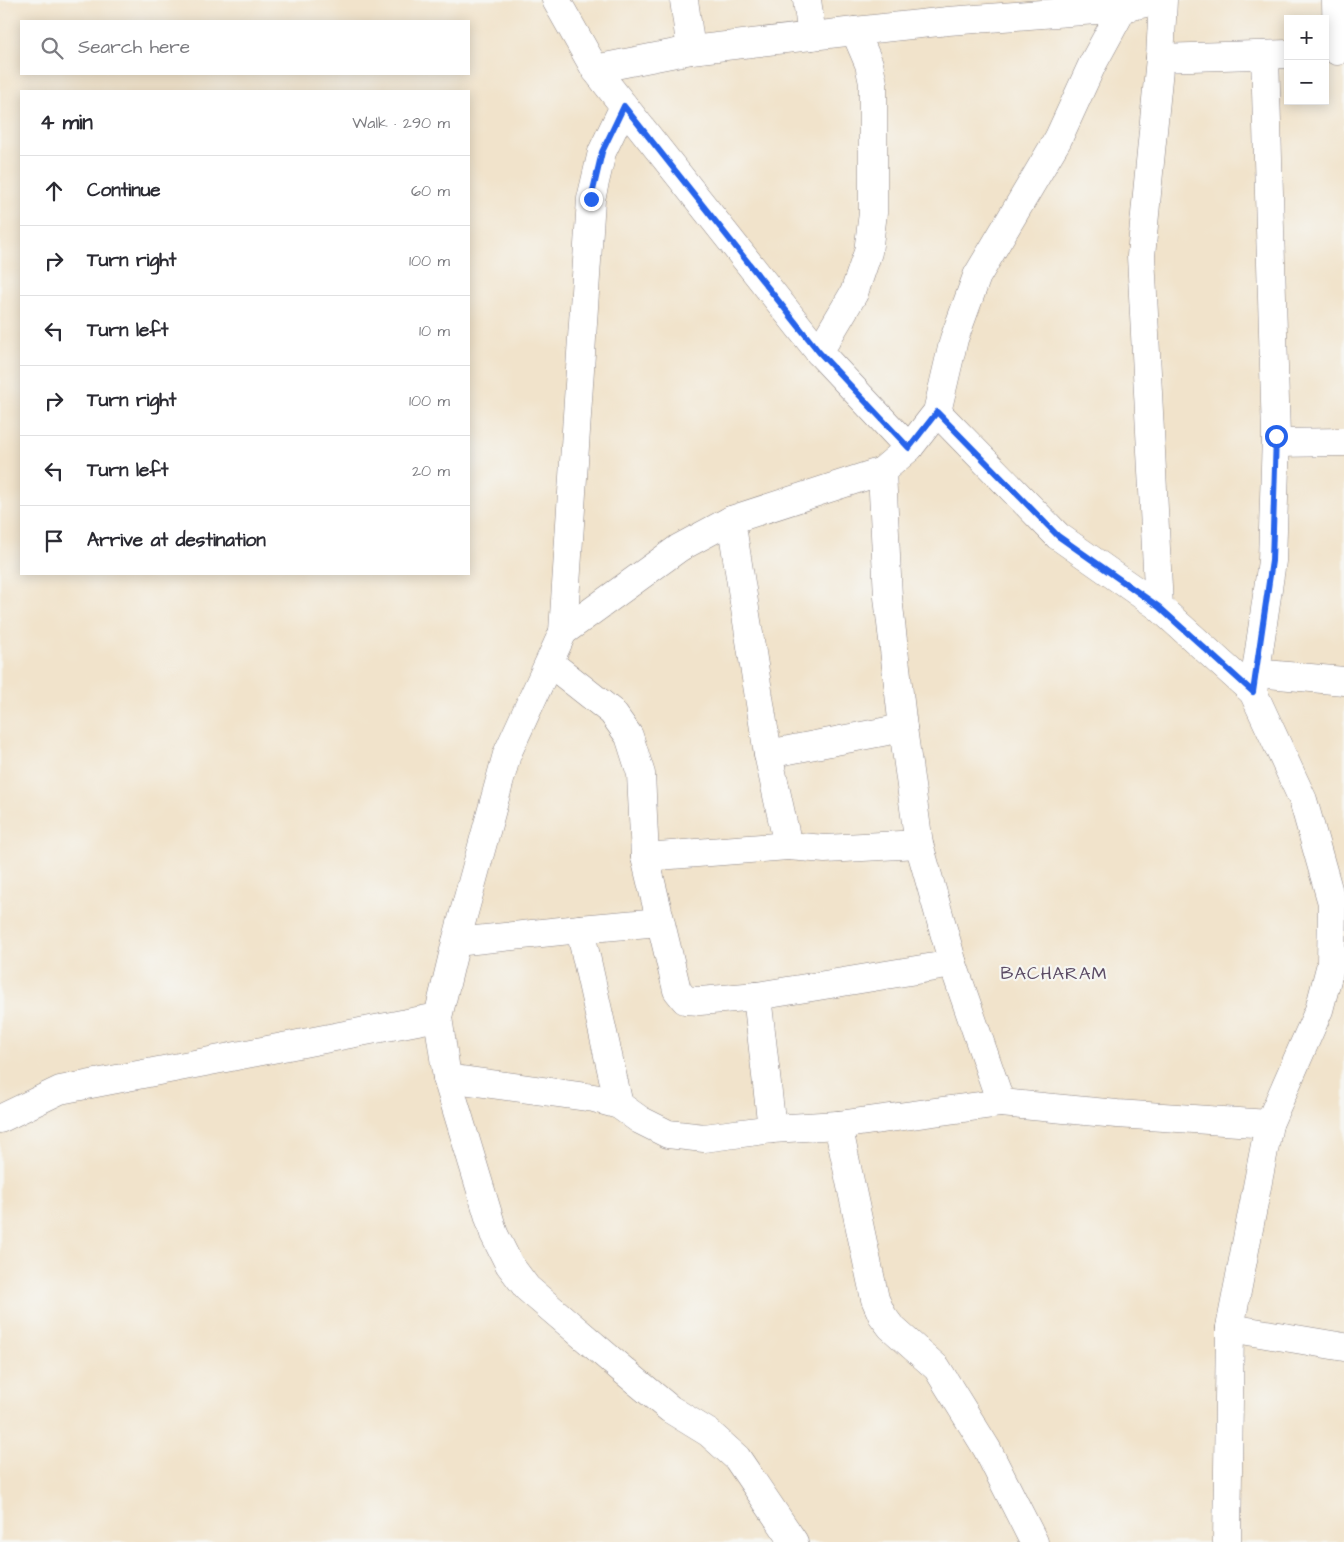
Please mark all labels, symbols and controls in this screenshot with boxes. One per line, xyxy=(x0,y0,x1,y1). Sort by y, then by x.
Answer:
map controls xyxy=(1284,15,1329,105)
button: + xyxy=(1284,15,1329,60)
search box xyxy=(20,20,470,75)
icon: search xyxy=(38,34,66,62)
text: Search here xyxy=(78,34,190,61)
button: − xyxy=(1284,60,1329,105)
text: 4 min xyxy=(40,108,93,137)
text: Walk · 290 m xyxy=(352,112,450,134)
icon: ahead xyxy=(40,177,68,205)
text: Continue xyxy=(87,177,161,204)
text: 60 m xyxy=(411,180,450,202)
route end xyxy=(580,188,603,211)
icon: right xyxy=(40,247,68,275)
text: Turn right xyxy=(87,247,176,274)
text: 100 m xyxy=(409,250,450,272)
icon: left xyxy=(40,317,68,345)
text: Turn left xyxy=(87,317,168,344)
text: 10 m xyxy=(419,320,450,342)
icon: right xyxy=(40,387,68,415)
text: Turn right xyxy=(87,387,176,414)
text: 100 m xyxy=(409,390,450,412)
route start xyxy=(1265,425,1288,448)
icon: left xyxy=(40,457,68,485)
text: Turn left xyxy=(87,457,168,484)
text: 20 m xyxy=(412,460,450,482)
icon: arrive xyxy=(40,527,68,555)
text: Arrive at destination xyxy=(87,527,266,554)
district label: BACHARAM xyxy=(1001,961,1107,986)

